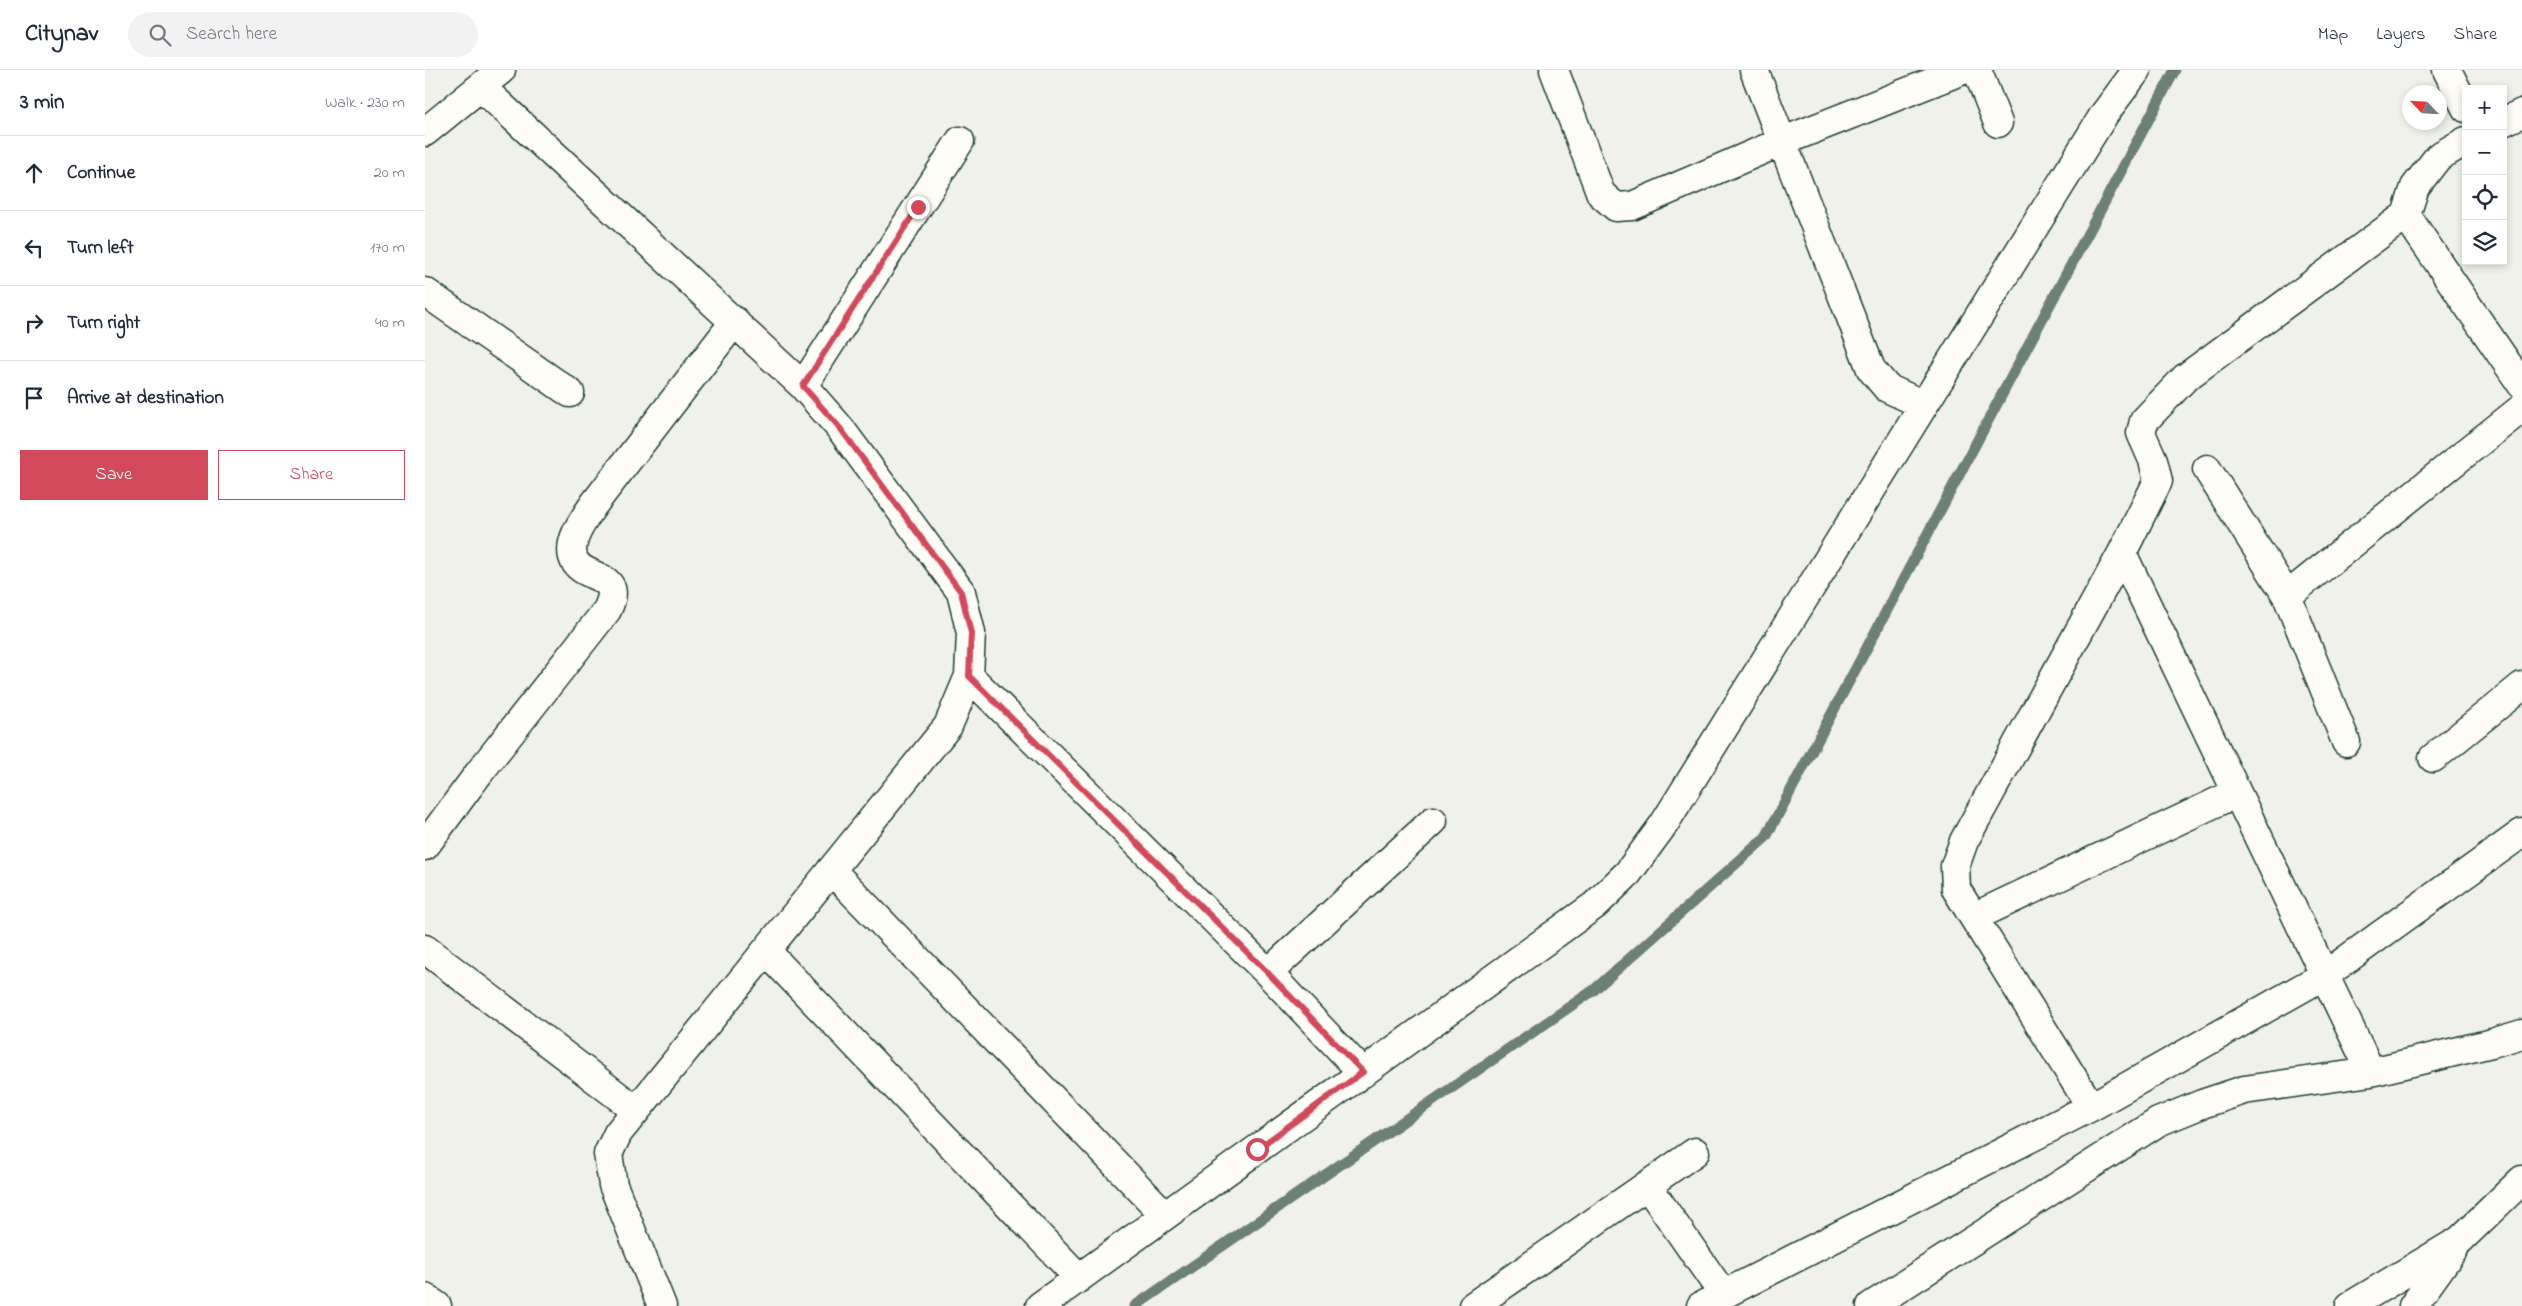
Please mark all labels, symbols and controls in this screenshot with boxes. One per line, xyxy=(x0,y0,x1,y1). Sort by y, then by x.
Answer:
search box xyxy=(128,12,478,57)
text: Citynav xyxy=(25,17,98,52)
icon: search xyxy=(146,21,174,49)
text: Search here xyxy=(186,21,277,48)
text: Map xyxy=(2318,22,2348,48)
text: Layers xyxy=(2376,22,2426,48)
text: Share xyxy=(2454,22,2497,48)
north arrow xyxy=(2402,85,2447,130)
map controls xyxy=(2462,85,2507,265)
button: + xyxy=(2462,85,2507,130)
text: 3 min xyxy=(20,88,64,118)
text: Walk · 230 m xyxy=(325,91,405,115)
button: − xyxy=(2462,130,2507,175)
icon: ahead xyxy=(20,159,48,187)
text: Continue xyxy=(67,160,135,187)
text: 20 m xyxy=(374,161,405,185)
button: locate xyxy=(2462,175,2507,220)
route end xyxy=(907,196,930,219)
button: layers xyxy=(2462,220,2507,265)
icon: left xyxy=(20,234,48,262)
text: Turn left xyxy=(67,235,134,262)
text: 170 m xyxy=(370,236,405,260)
icon: right xyxy=(20,309,48,337)
text: Turn right xyxy=(67,310,140,337)
text: 40 m xyxy=(375,311,405,335)
icon: arrive xyxy=(20,384,48,412)
text: Arrive at destination xyxy=(67,385,224,412)
button: Save xyxy=(20,450,208,500)
button: Share xyxy=(218,450,405,500)
route start xyxy=(1246,1138,1269,1161)

